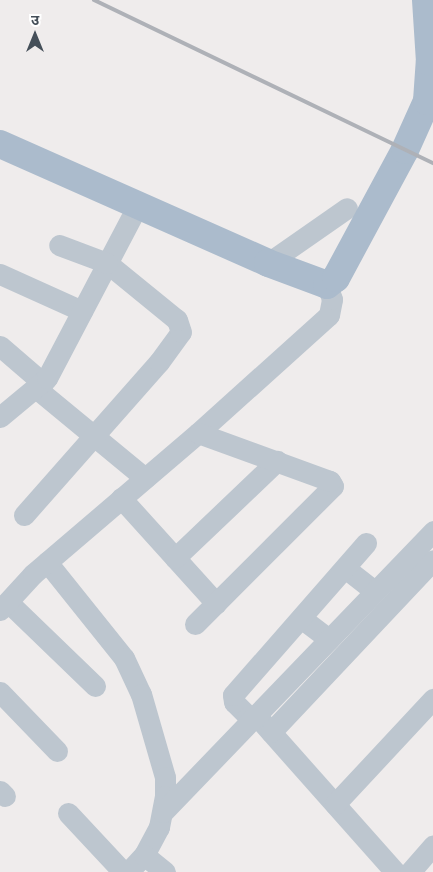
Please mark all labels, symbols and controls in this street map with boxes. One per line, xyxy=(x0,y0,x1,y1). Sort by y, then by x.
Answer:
north arrow xyxy=(10,10,60,60)
text: उ xyxy=(31,11,39,29)

